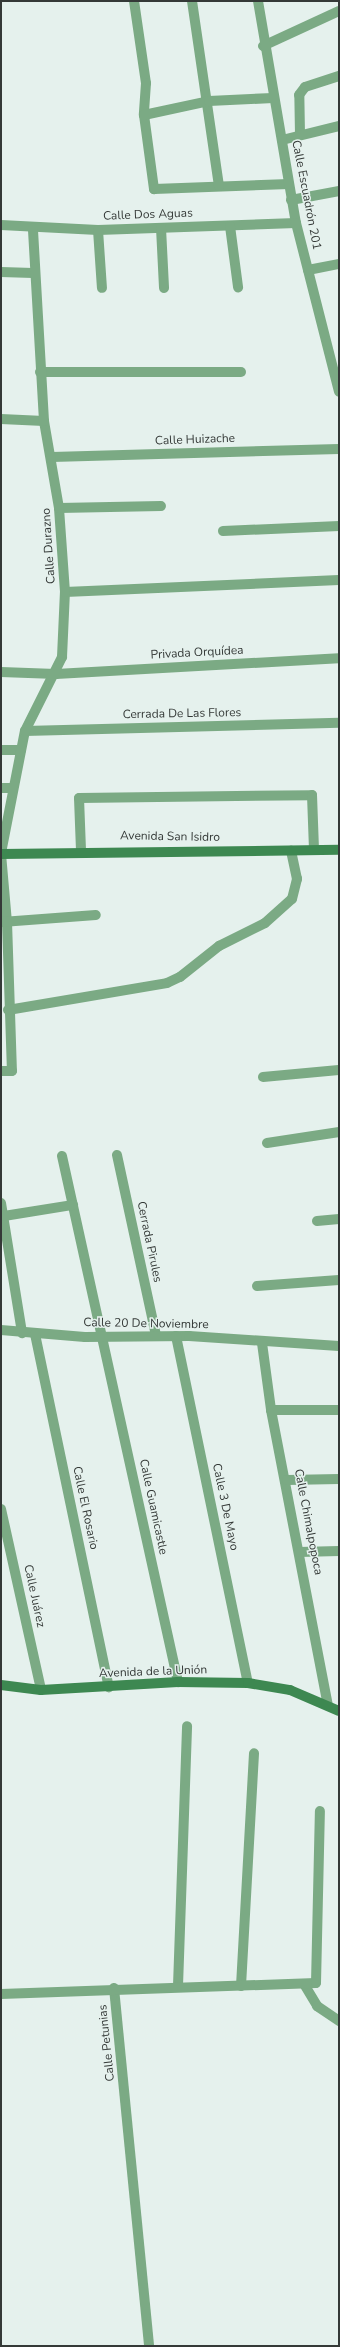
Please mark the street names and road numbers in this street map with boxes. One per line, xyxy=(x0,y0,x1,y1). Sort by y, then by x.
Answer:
street label: Calle Escuadrón 201 xyxy=(288,139,324,251)
street label: Calle Dos Aguas xyxy=(103,206,193,224)
street label: Calle Huizache xyxy=(155,431,235,449)
street label: Calle Durazno xyxy=(39,508,59,584)
street label: Privada Orquídea xyxy=(150,643,244,663)
street label: Cerrada De Las Flores xyxy=(123,706,241,722)
street label: Avenida San Isidro xyxy=(120,829,220,845)
street label: Cerrada Pirules xyxy=(133,1200,165,1284)
street label: Calle 20 De Noviembre xyxy=(83,1316,209,1332)
street label: Calle Guamicastle xyxy=(136,1458,170,1556)
street label: Calle 3 De Mayo xyxy=(209,1462,241,1552)
street label: Calle El Rosario xyxy=(69,1465,101,1551)
street label: Calle Chimalpopoca xyxy=(291,1468,325,1576)
street label: Calle Juárez xyxy=(20,1563,48,1629)
street label: Avenida de la Unión xyxy=(99,1663,207,1681)
street label: Calle Petunias xyxy=(96,2004,118,2082)

